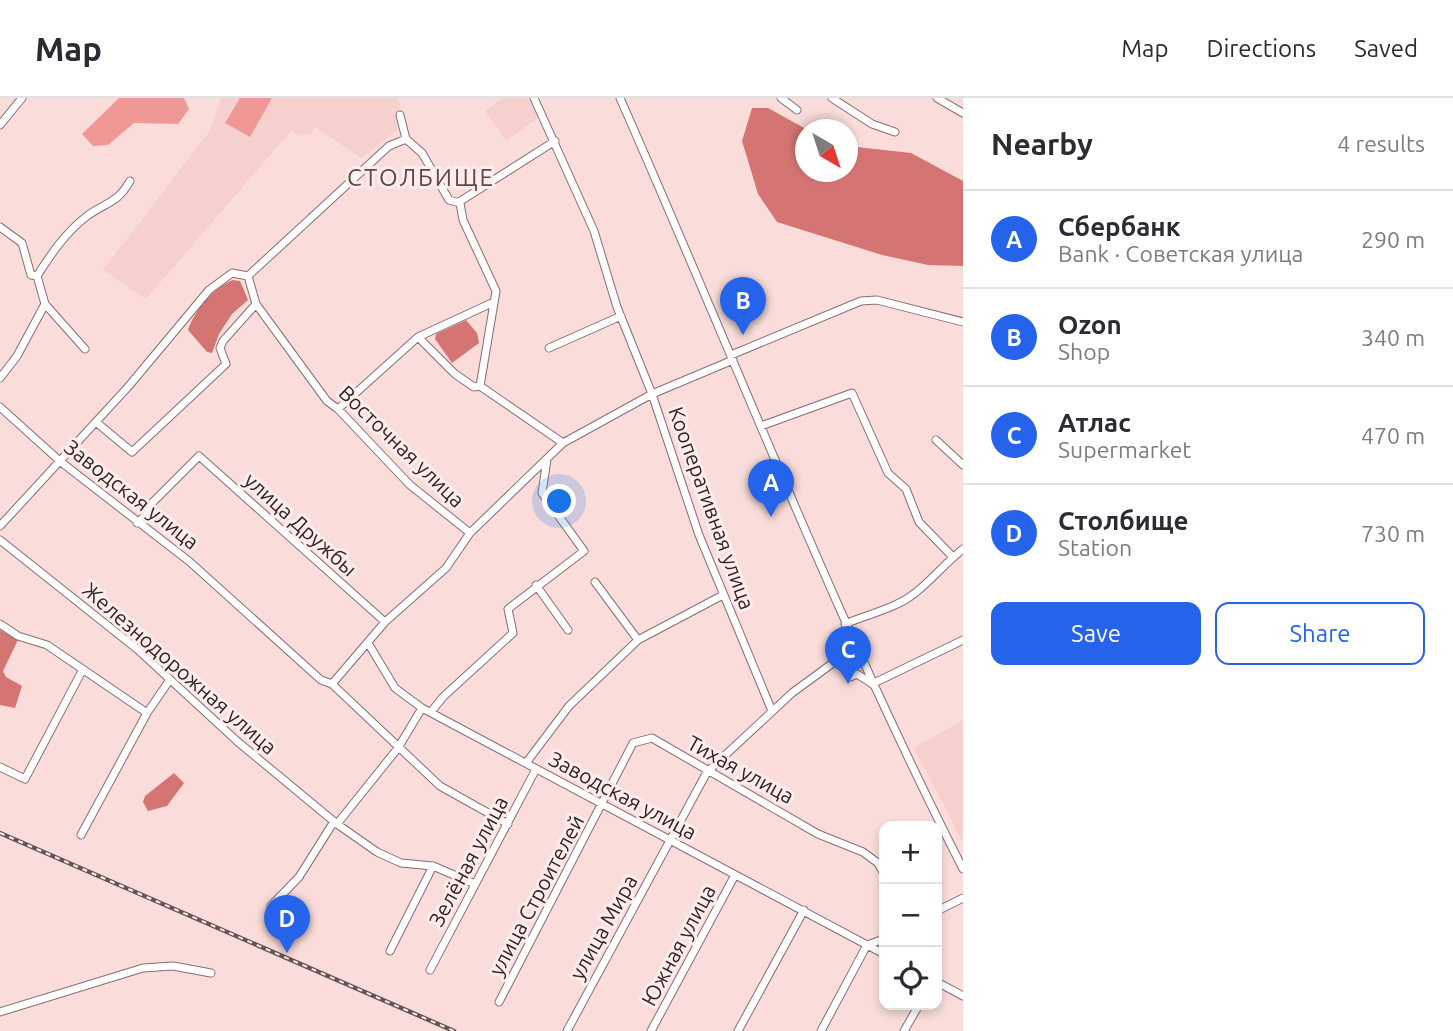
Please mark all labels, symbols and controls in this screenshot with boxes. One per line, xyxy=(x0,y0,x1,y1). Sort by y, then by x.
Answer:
text: Map xyxy=(35,30,102,67)
text: Map xyxy=(1121,35,1168,62)
text: Directions xyxy=(1206,35,1316,62)
text: Saved xyxy=(1354,35,1418,62)
north arrow xyxy=(795,119,858,182)
text: Nearby xyxy=(991,127,1093,161)
text: 4 results xyxy=(1337,131,1425,156)
district label: СТОЛБИЩЕ xyxy=(347,164,495,191)
text: Сбербанк xyxy=(1058,212,1180,241)
text: A xyxy=(1006,227,1022,252)
text: 290 m xyxy=(1361,227,1425,252)
text: Bank · Советская улица xyxy=(1058,241,1303,266)
pin: B xyxy=(720,277,766,335)
text: Ozon xyxy=(1058,310,1122,339)
text: B xyxy=(1006,325,1022,350)
text: 340 m xyxy=(1361,325,1425,350)
text: Shop xyxy=(1058,339,1110,364)
street label: Восточная улица xyxy=(334,380,470,512)
street label: Кооперативная улица xyxy=(664,403,760,613)
text: Атлас xyxy=(1058,408,1131,437)
text: C xyxy=(1007,423,1021,448)
text: 470 m xyxy=(1361,423,1425,448)
street label: Заводская улица xyxy=(60,434,204,554)
text: Supermarket xyxy=(1058,437,1191,462)
pin: A xyxy=(748,459,794,517)
street label: улица Дружбы xyxy=(240,467,362,581)
your location xyxy=(542,484,576,518)
text: Столбище xyxy=(1058,506,1189,535)
text: D xyxy=(1006,521,1022,546)
text: 730 m xyxy=(1361,521,1425,546)
text: Station xyxy=(1058,535,1132,560)
street label: Железнодорожная улица xyxy=(78,577,282,759)
button: Save xyxy=(991,602,1201,665)
button: Share xyxy=(1215,602,1425,665)
pin: C xyxy=(825,626,871,684)
street label: Тихая улица xyxy=(684,730,798,808)
street label: Заводская улица xyxy=(545,746,701,844)
street label: Зелёная улица xyxy=(424,792,512,930)
street label: улица Строителей xyxy=(484,811,588,979)
map controls xyxy=(879,821,942,1010)
button: + xyxy=(879,821,942,884)
street label: улица Мира xyxy=(564,870,642,984)
street label: Южная улица xyxy=(636,880,720,1010)
button: − xyxy=(879,884,942,947)
pin: D xyxy=(264,895,310,953)
button: locate xyxy=(879,947,942,1010)

